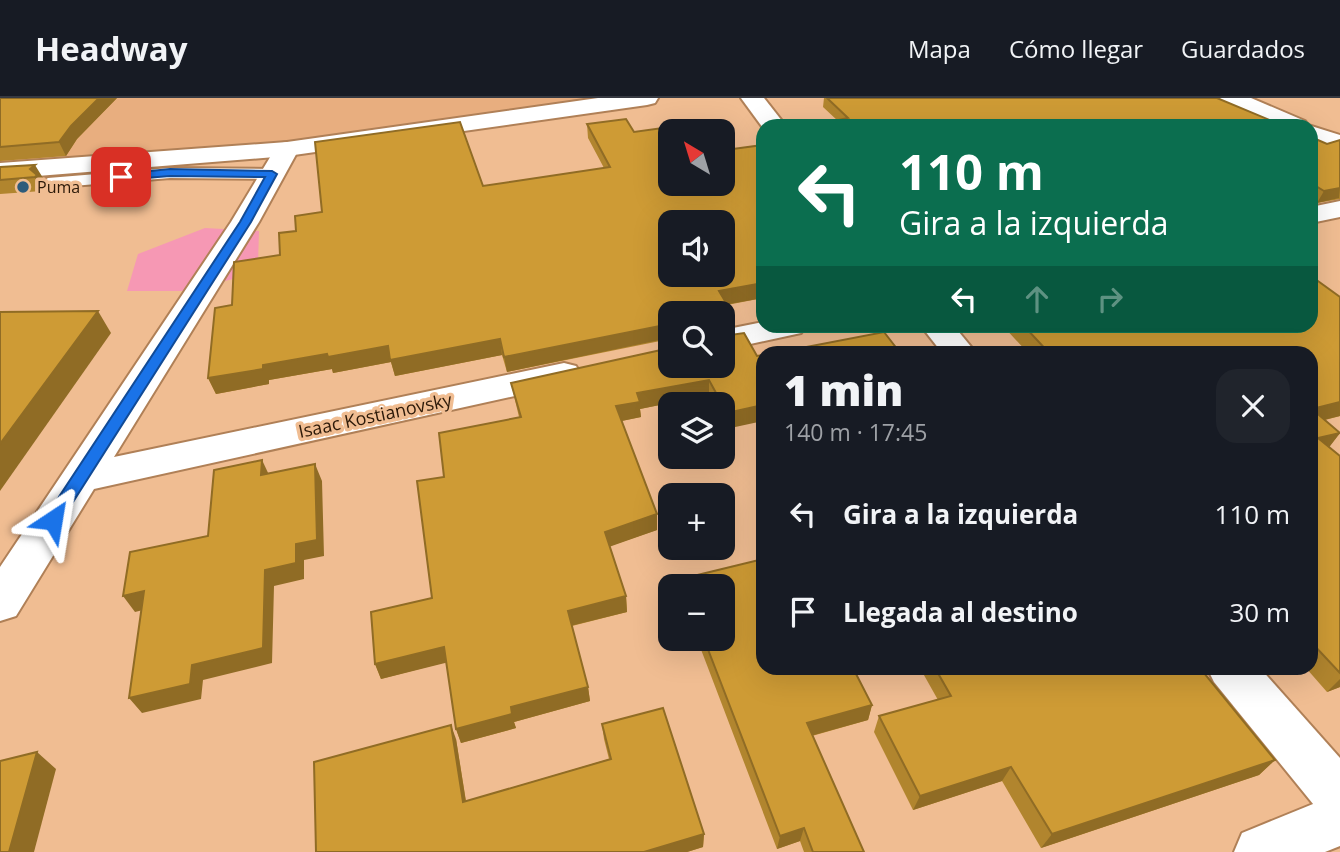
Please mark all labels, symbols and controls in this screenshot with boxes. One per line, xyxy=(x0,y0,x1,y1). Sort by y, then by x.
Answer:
text: Headway xyxy=(35,26,188,71)
text: Mapa xyxy=(908,32,971,65)
text: Cómo llegar xyxy=(1009,32,1143,65)
text: Guardados xyxy=(1181,32,1305,65)
north arrow xyxy=(658,119,735,196)
map controls xyxy=(658,119,735,651)
text: 110 m xyxy=(899,138,1044,204)
pin xyxy=(91,147,151,207)
icon: left xyxy=(784,147,875,238)
icon: arrive xyxy=(102,158,140,196)
place label: Puma xyxy=(37,176,80,198)
marker: Puma xyxy=(15,179,31,195)
text: Gira a la izquierda xyxy=(899,201,1169,244)
button: sound xyxy=(658,210,735,287)
icon: left xyxy=(945,280,983,318)
icon: ahead xyxy=(1018,280,1056,318)
icon: right xyxy=(1091,280,1129,318)
button: search xyxy=(658,301,735,378)
text: 1 min xyxy=(784,361,903,418)
button: close xyxy=(1216,369,1290,443)
street label: Isaac Kostianovsky xyxy=(296,387,455,443)
button: layers xyxy=(658,392,735,469)
text: 140 m · 17:45 xyxy=(784,416,927,448)
position arrow xyxy=(16,483,90,557)
button: + xyxy=(658,483,735,560)
icon: left xyxy=(784,495,822,533)
text: Gira a la izquierda xyxy=(843,496,1078,532)
text: 110 m xyxy=(1215,496,1290,532)
button: − xyxy=(658,574,735,651)
icon: arrive xyxy=(784,593,822,631)
text: Llegada al destino xyxy=(843,594,1078,630)
text: 30 m xyxy=(1229,594,1290,630)

